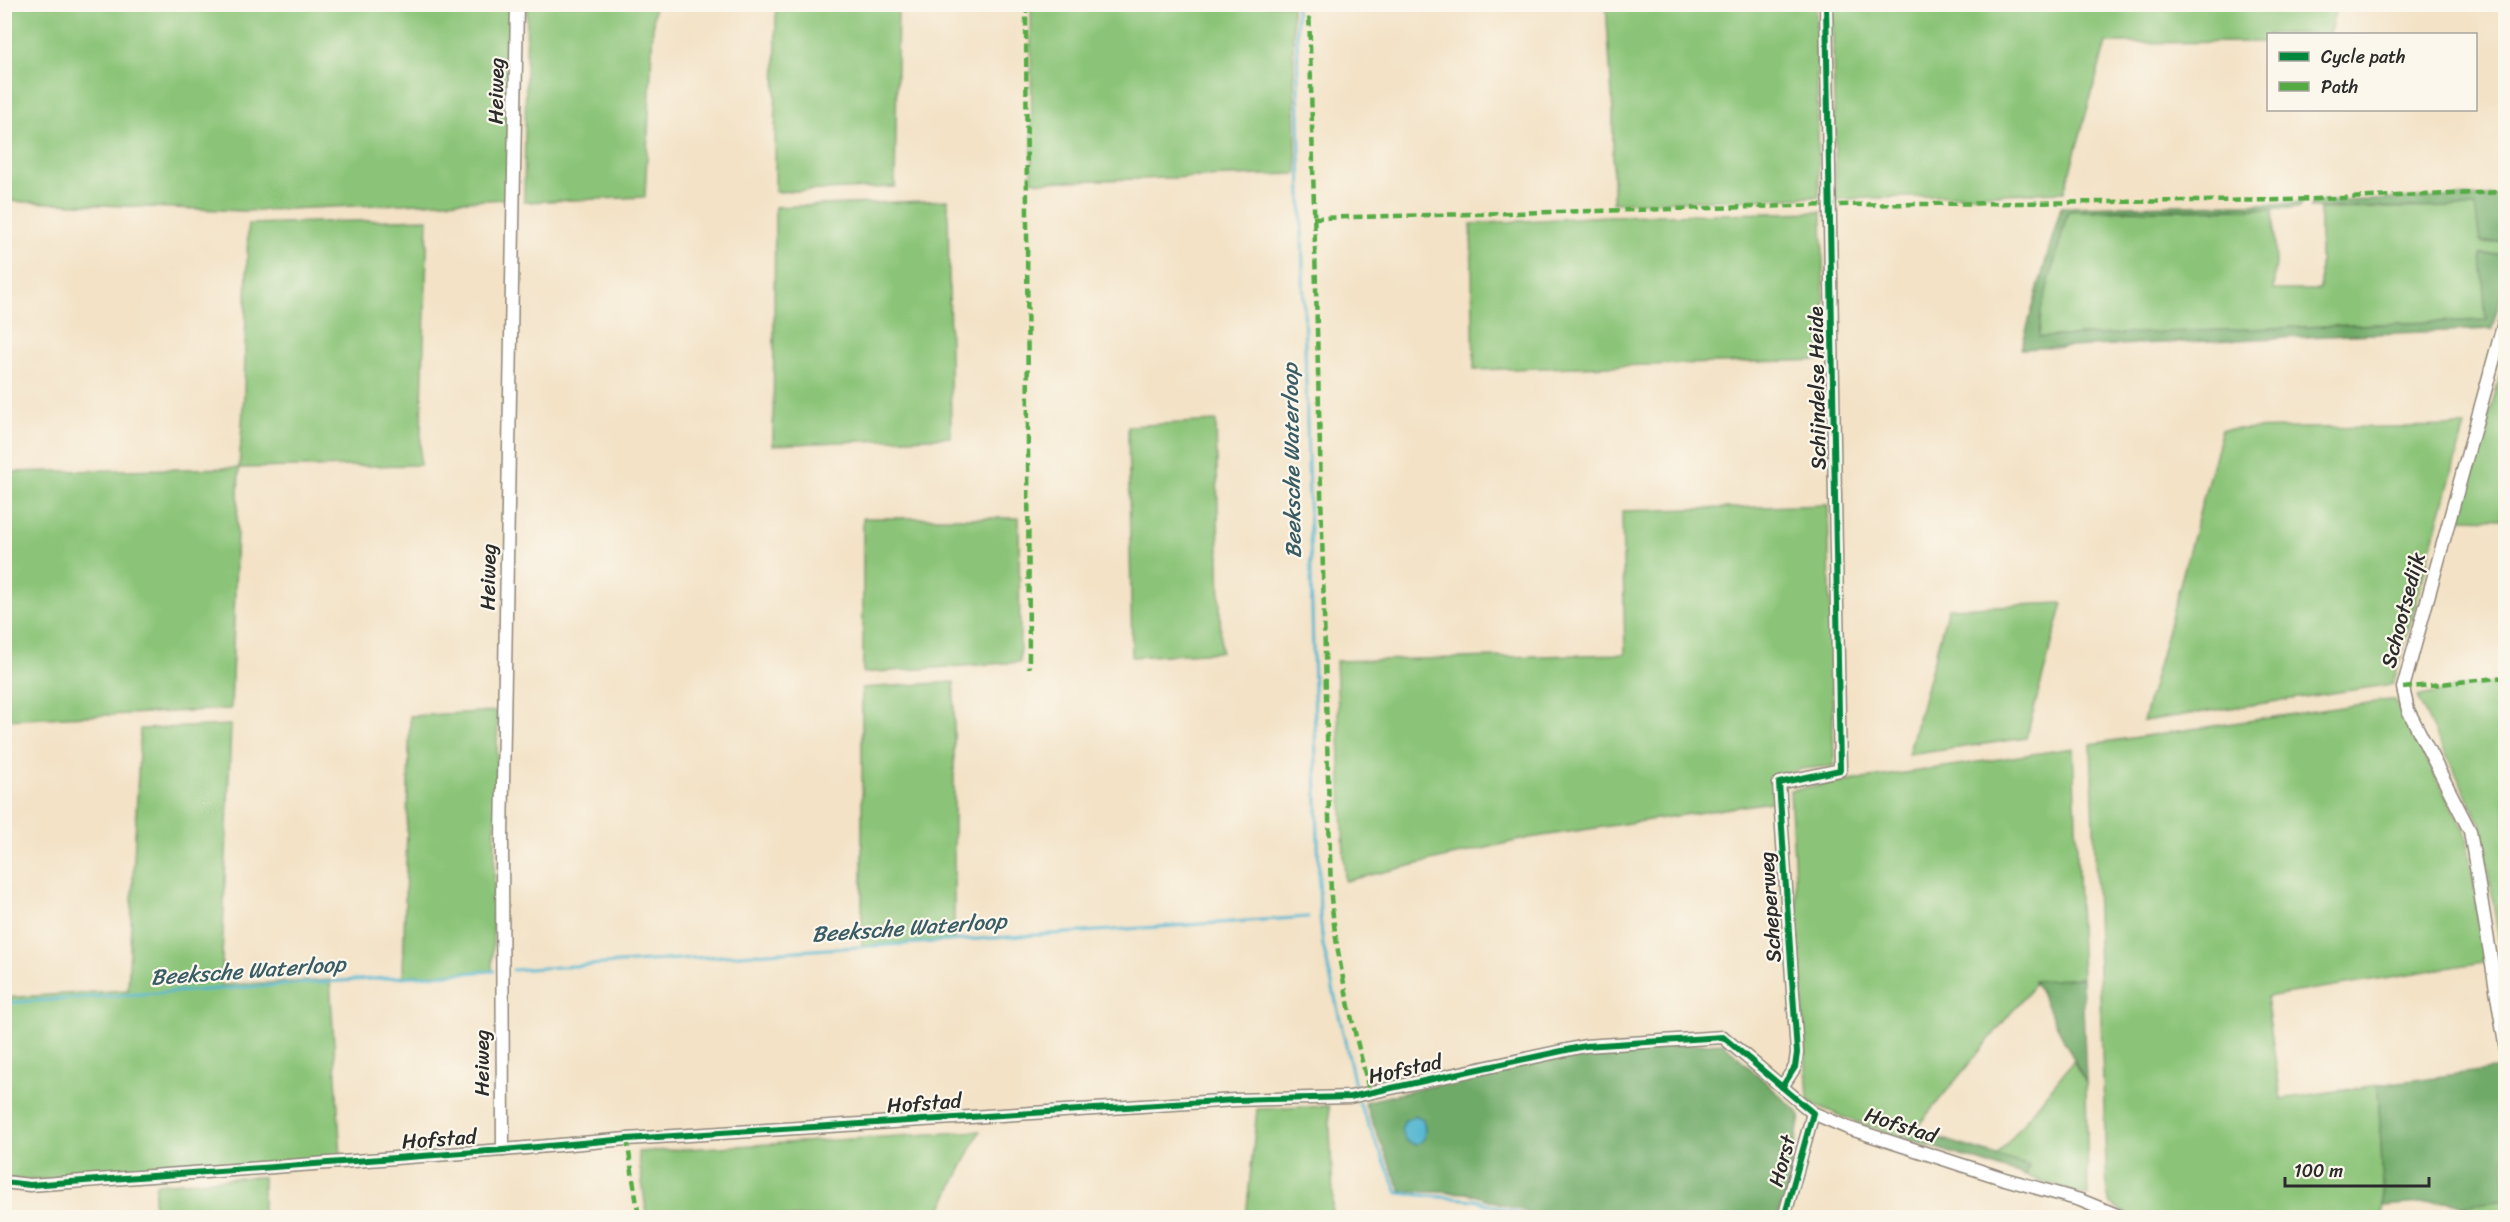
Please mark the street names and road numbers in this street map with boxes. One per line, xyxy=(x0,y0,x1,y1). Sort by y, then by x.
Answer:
street label: Heiweg xyxy=(476,57,516,125)
street label: Schijndelse Heide xyxy=(1797,306,1837,470)
street label: Heiweg xyxy=(468,543,508,611)
street label: Schootsedijk xyxy=(2369,547,2437,672)
street label: Scheperweg xyxy=(1747,850,1793,964)
street label: Heiweg xyxy=(463,1029,501,1096)
street label: Hofstad xyxy=(1365,1042,1447,1095)
street label: Hofstad xyxy=(885,1081,964,1125)
street label: Hofstad xyxy=(1860,1095,1944,1155)
street label: Hofstad xyxy=(400,1117,479,1161)
street label: Horst xyxy=(1757,1129,1808,1191)

